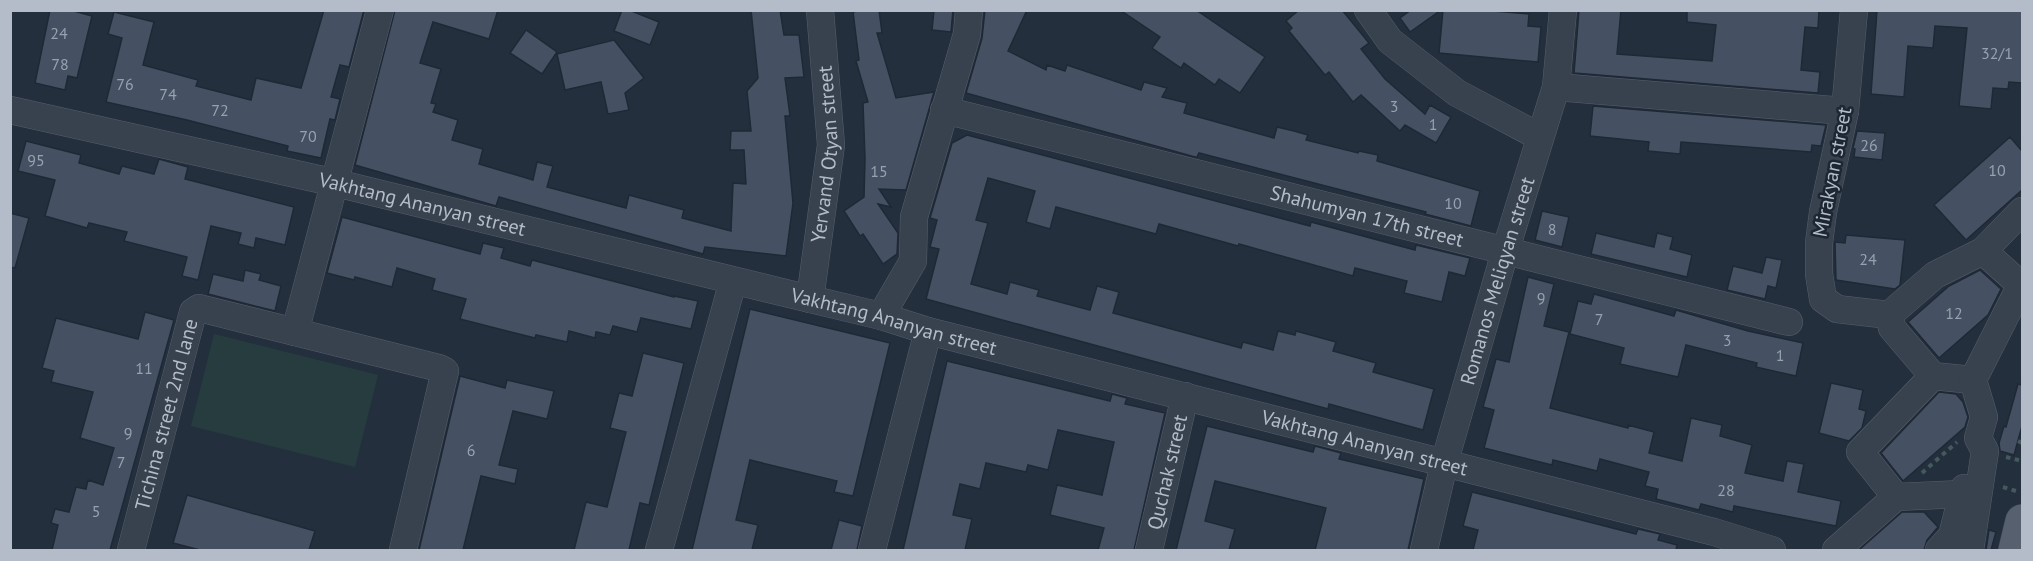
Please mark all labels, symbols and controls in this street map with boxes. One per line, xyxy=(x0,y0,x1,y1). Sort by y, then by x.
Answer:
house number: 24 xyxy=(50,23,68,43)
house number: 32/1 xyxy=(1981,43,2013,63)
house number: 78 xyxy=(51,54,69,74)
street label: Yervand Otyan street xyxy=(805,64,845,244)
house number: 76 xyxy=(116,74,134,94)
house number: 74 xyxy=(159,84,177,104)
house number: 3 xyxy=(1390,96,1398,116)
house number: 72 xyxy=(211,100,229,120)
street label: Mirakyan street xyxy=(1807,105,1857,239)
house number: 1 xyxy=(1429,114,1437,134)
house number: 70 xyxy=(299,126,317,146)
house number: 26 xyxy=(1860,135,1878,155)
house number: 95 xyxy=(27,150,45,170)
house number: 10 xyxy=(1988,160,2006,180)
house number: 15 xyxy=(870,161,888,181)
street label: Vakhtang Ananyan street xyxy=(316,166,529,242)
street label: Romanos Meliqyan street xyxy=(1454,173,1541,388)
street label: Shahumyan 17th street xyxy=(1268,179,1466,253)
house number: 10 xyxy=(1444,193,1462,213)
house number: 8 xyxy=(1548,219,1556,239)
house number: 24 xyxy=(1859,249,1877,269)
street label: Vakhtang Ananyan street xyxy=(787,282,1000,361)
house number: 9 xyxy=(1537,288,1545,308)
house number: 12 xyxy=(1945,303,1963,323)
house number: 7 xyxy=(1595,309,1603,329)
street label: Tichina street 2nd lane xyxy=(129,316,204,513)
house number: 3 xyxy=(1723,330,1731,350)
house number: 1 xyxy=(1776,345,1784,365)
house number: 11 xyxy=(135,358,153,378)
street label: Vakhtang Ananyan street xyxy=(1258,404,1471,482)
street label: Quchak street xyxy=(1141,412,1193,532)
house number: 9 xyxy=(124,423,132,443)
house number: 6 xyxy=(467,440,475,460)
house number: 7 xyxy=(117,452,125,472)
house number: 28 xyxy=(1717,480,1735,500)
house number: 5 xyxy=(92,501,100,521)

